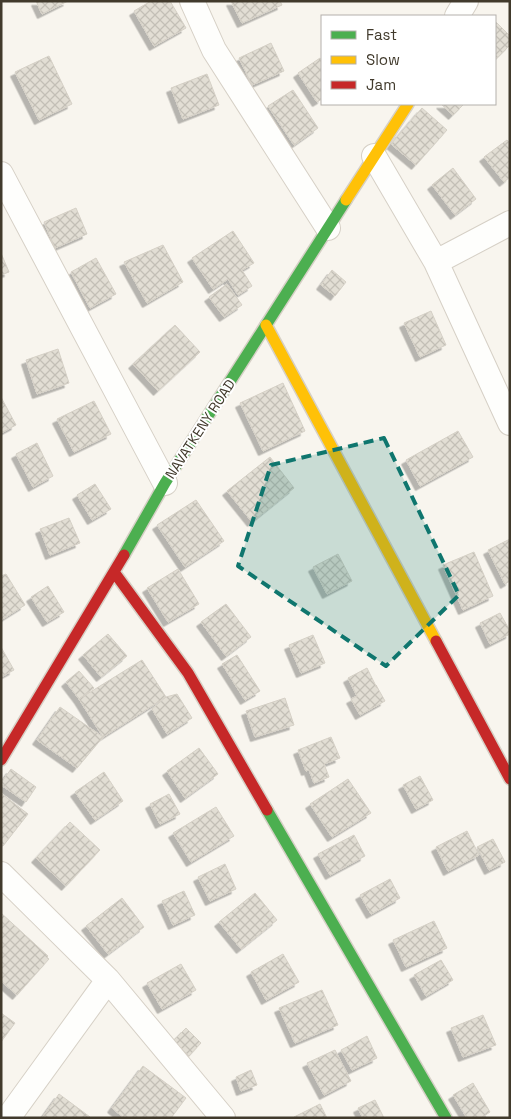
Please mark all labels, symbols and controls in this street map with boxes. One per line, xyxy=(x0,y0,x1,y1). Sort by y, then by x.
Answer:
legend xyxy=(321,15,496,105)
text: Fast xyxy=(366,25,397,44)
text: Slow xyxy=(366,50,400,69)
text: Jam xyxy=(366,75,396,94)
street label: NAVATKENY ROAD xyxy=(161,376,239,482)

